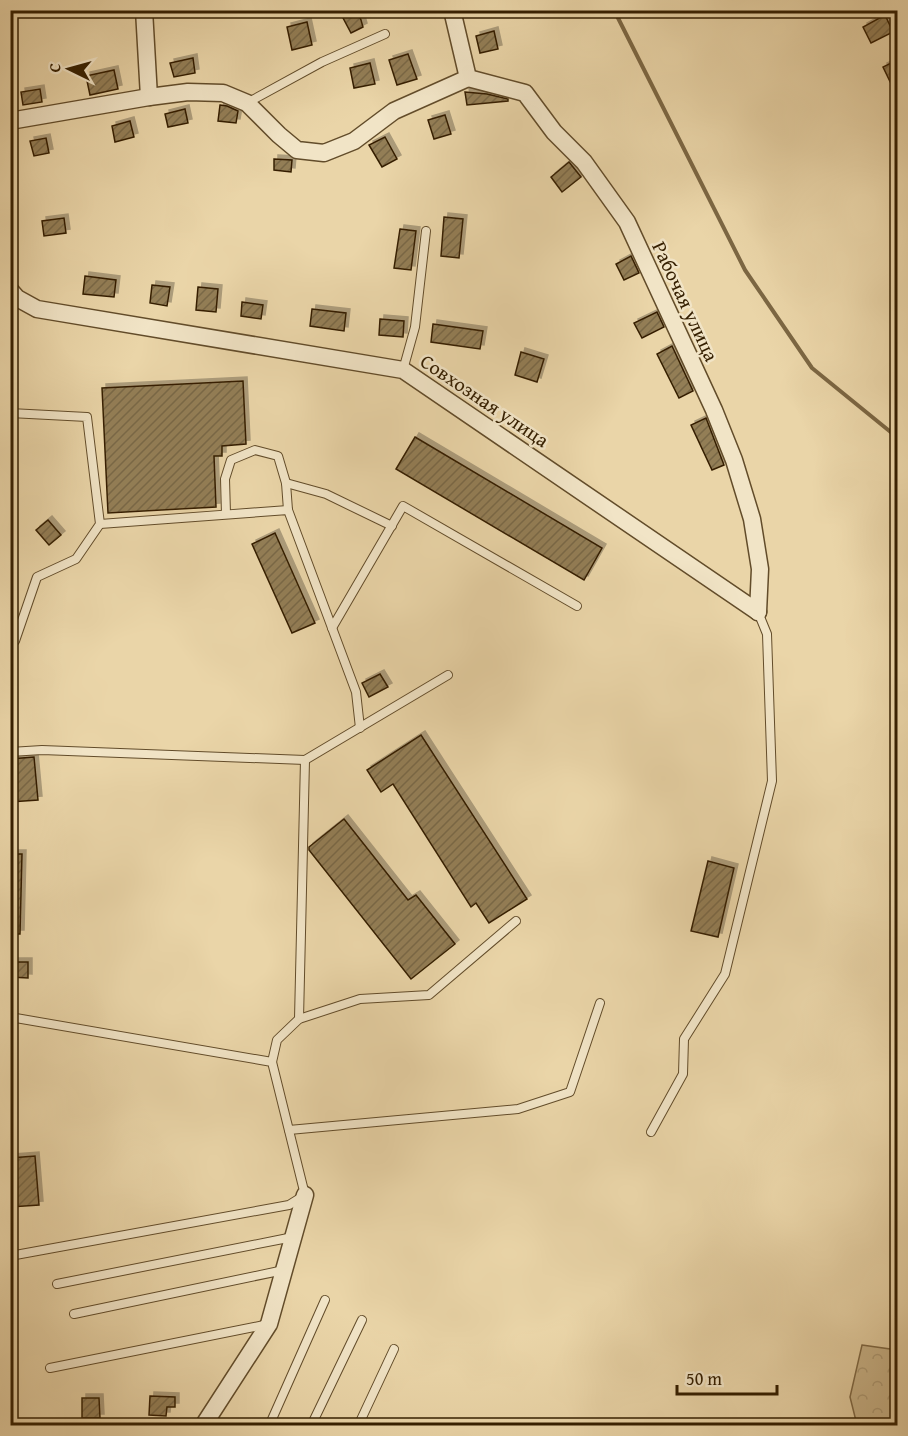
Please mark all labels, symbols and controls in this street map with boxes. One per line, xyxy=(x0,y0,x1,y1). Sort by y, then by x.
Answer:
north arrow xyxy=(39,39,99,99)
text: С xyxy=(42,62,66,73)
street label: Рабочая улица xyxy=(646,236,727,366)
street label: Совхозная улица xyxy=(415,346,555,454)
scale bar xyxy=(677,1358,778,1396)
text: 50 m xyxy=(686,1365,722,1392)

